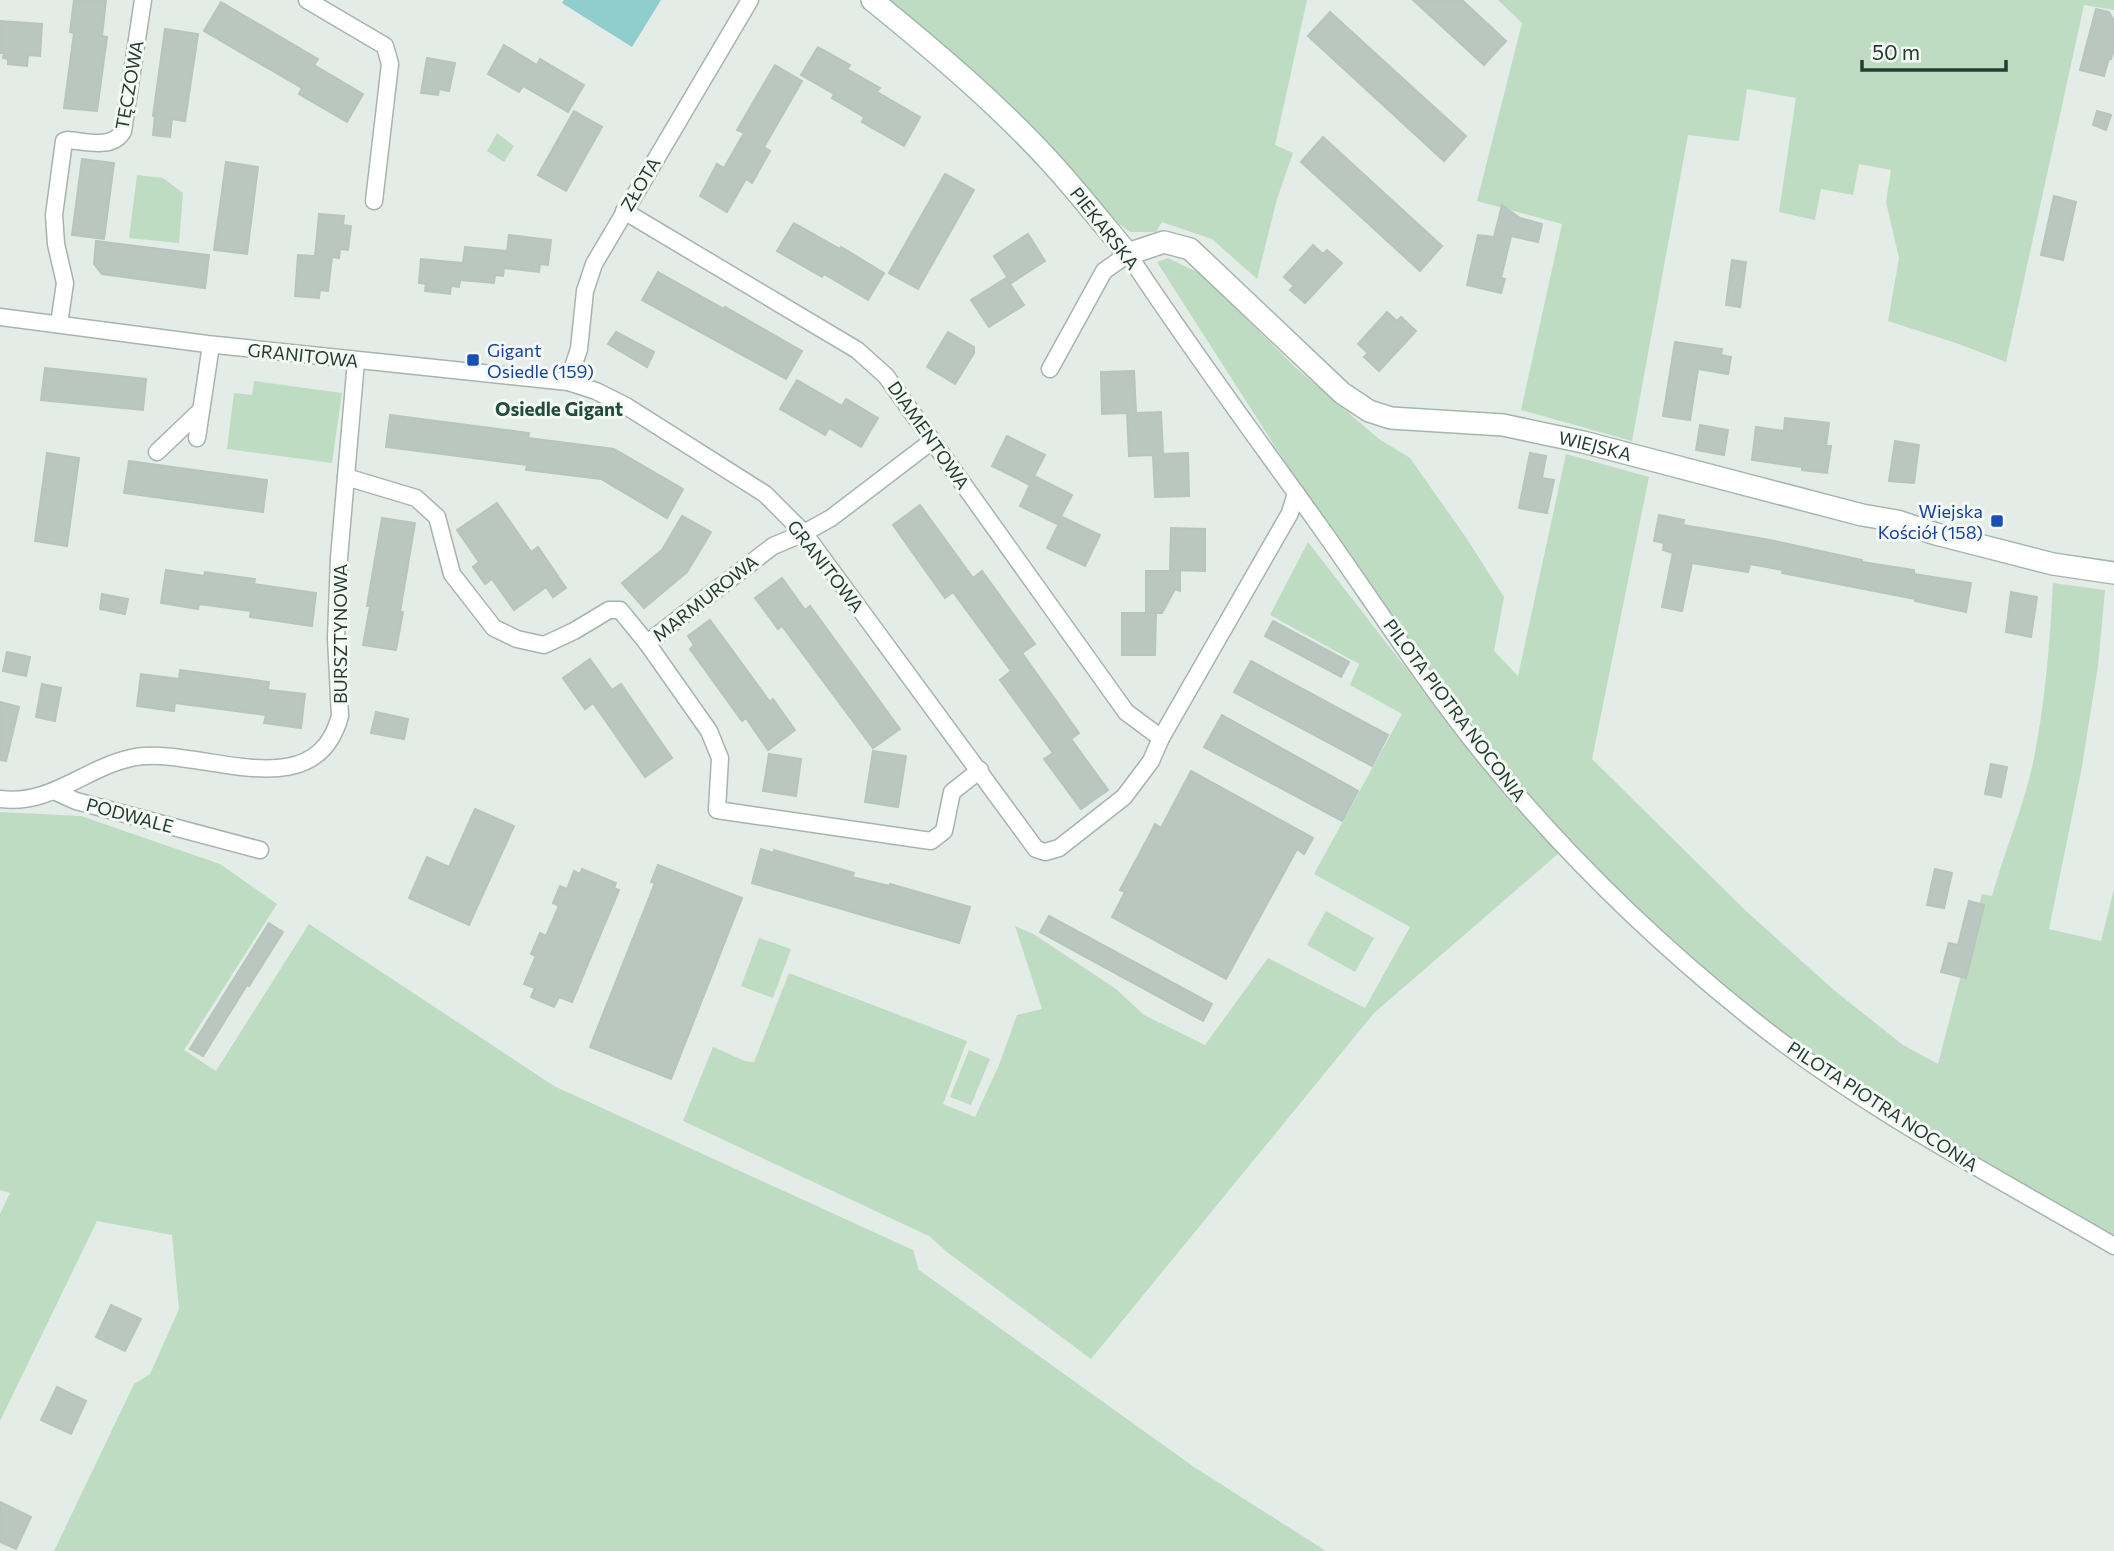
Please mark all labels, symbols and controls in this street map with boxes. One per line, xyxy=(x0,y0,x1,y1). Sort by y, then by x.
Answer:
scale bar xyxy=(1862,28,2006,72)
street label: TĘCZOWA xyxy=(110,39,148,131)
text: 50 m xyxy=(1872,39,1920,64)
street label: ZŁOTA xyxy=(615,153,665,215)
street label: PIEKARSKA xyxy=(1066,182,1144,274)
street label: GRANITOWA xyxy=(247,338,359,372)
place label: Gigant Osiedle (159) xyxy=(487,339,594,382)
marker: Gigant Osiedle (159) xyxy=(465,352,481,368)
street label: DIAMENTOWA xyxy=(884,377,974,493)
district label: Osiedle Gigant xyxy=(495,397,623,420)
street label: WIEJSKA xyxy=(1557,426,1634,465)
place label: Wiejska Kościół (158) xyxy=(1878,500,1983,543)
marker: Wiejska Kościół (158) xyxy=(1989,513,2005,529)
street label: GRANITOWA xyxy=(783,515,869,617)
street label: MARMUROWA xyxy=(648,550,762,646)
street label: BURSZTYNOWA xyxy=(329,564,351,704)
street label: PILOTA PIOTRA NOCONIA xyxy=(1379,615,1531,805)
street label: PODWALE xyxy=(84,793,176,837)
street label: PILOTA PIOTRA NOCONIA xyxy=(1784,1036,1982,1176)

